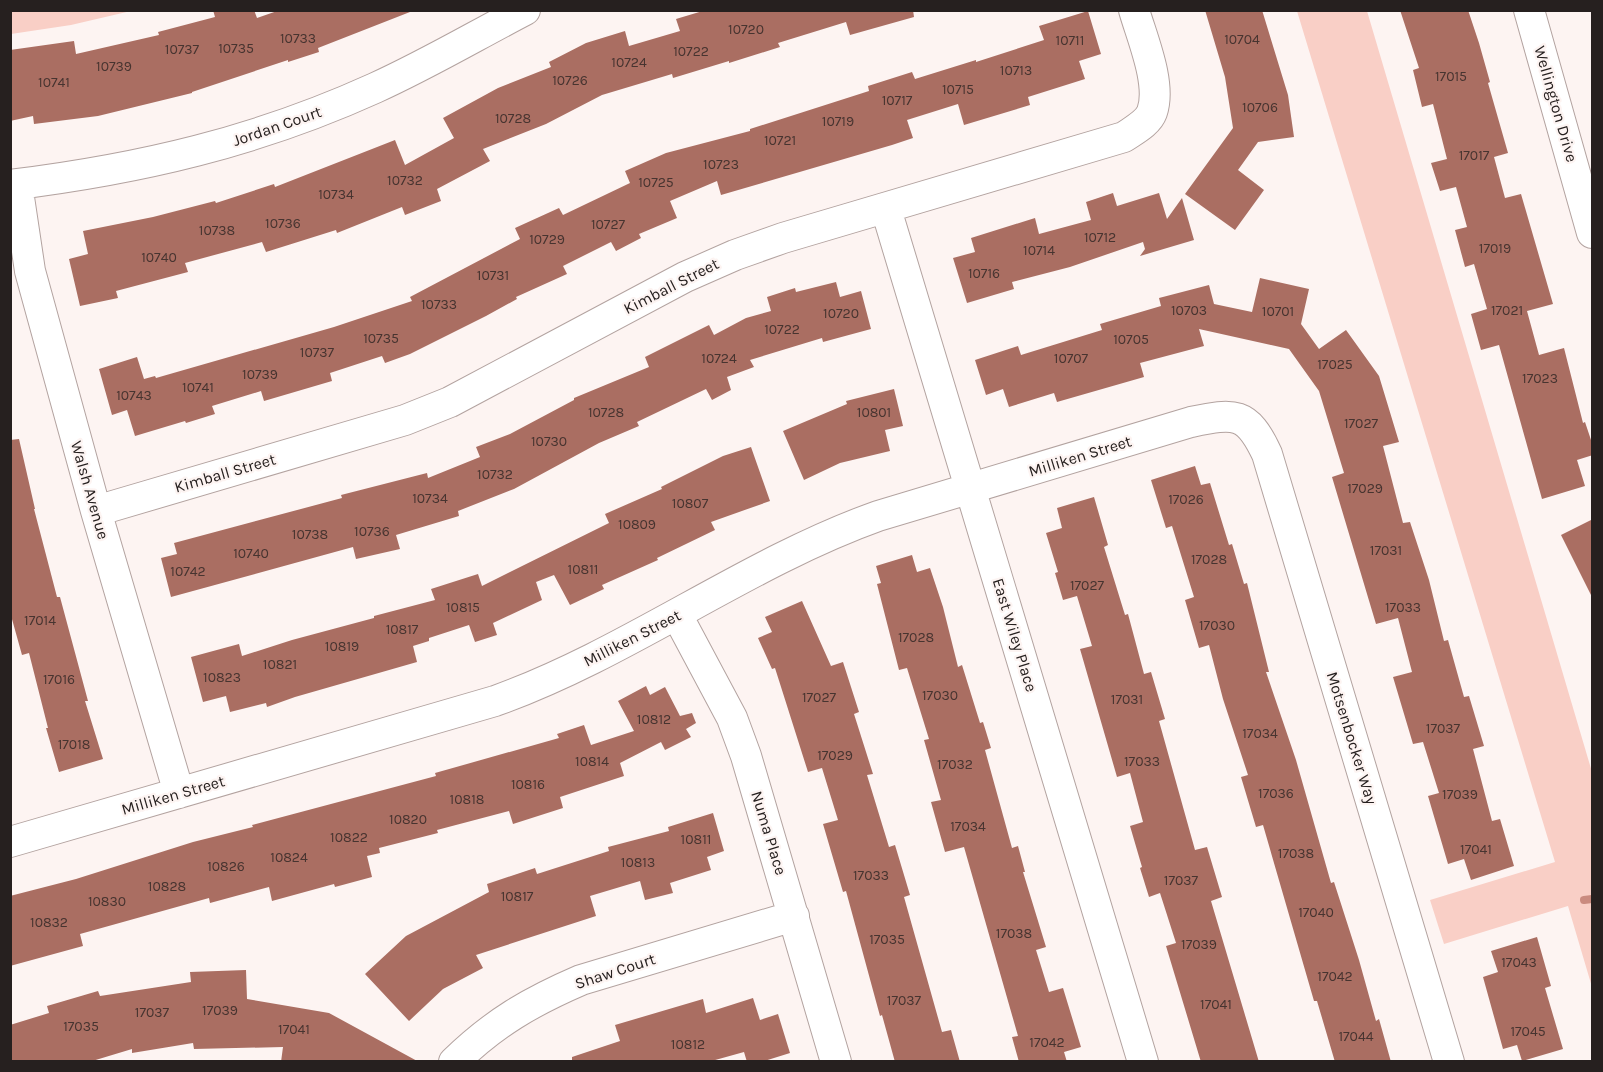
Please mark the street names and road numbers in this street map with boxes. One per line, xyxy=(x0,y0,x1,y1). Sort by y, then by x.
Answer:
street label: Wellington Drive xyxy=(1530,44,1582,164)
street label: Jordan Court xyxy=(230,102,324,150)
street label: Kimball Street xyxy=(620,254,722,318)
street label: Milliken Street xyxy=(1026,431,1134,481)
street label: Walsh Avenue xyxy=(67,439,113,541)
street label: Kimball Street xyxy=(172,449,278,497)
street label: East Wiley Place xyxy=(989,576,1041,694)
street label: Milliken Street xyxy=(580,605,684,671)
street label: Motsenbocker Way xyxy=(1323,669,1381,807)
street label: Milliken Street xyxy=(119,771,227,819)
street label: Numa Place xyxy=(747,789,791,877)
street label: Shaw Court xyxy=(572,949,658,993)

